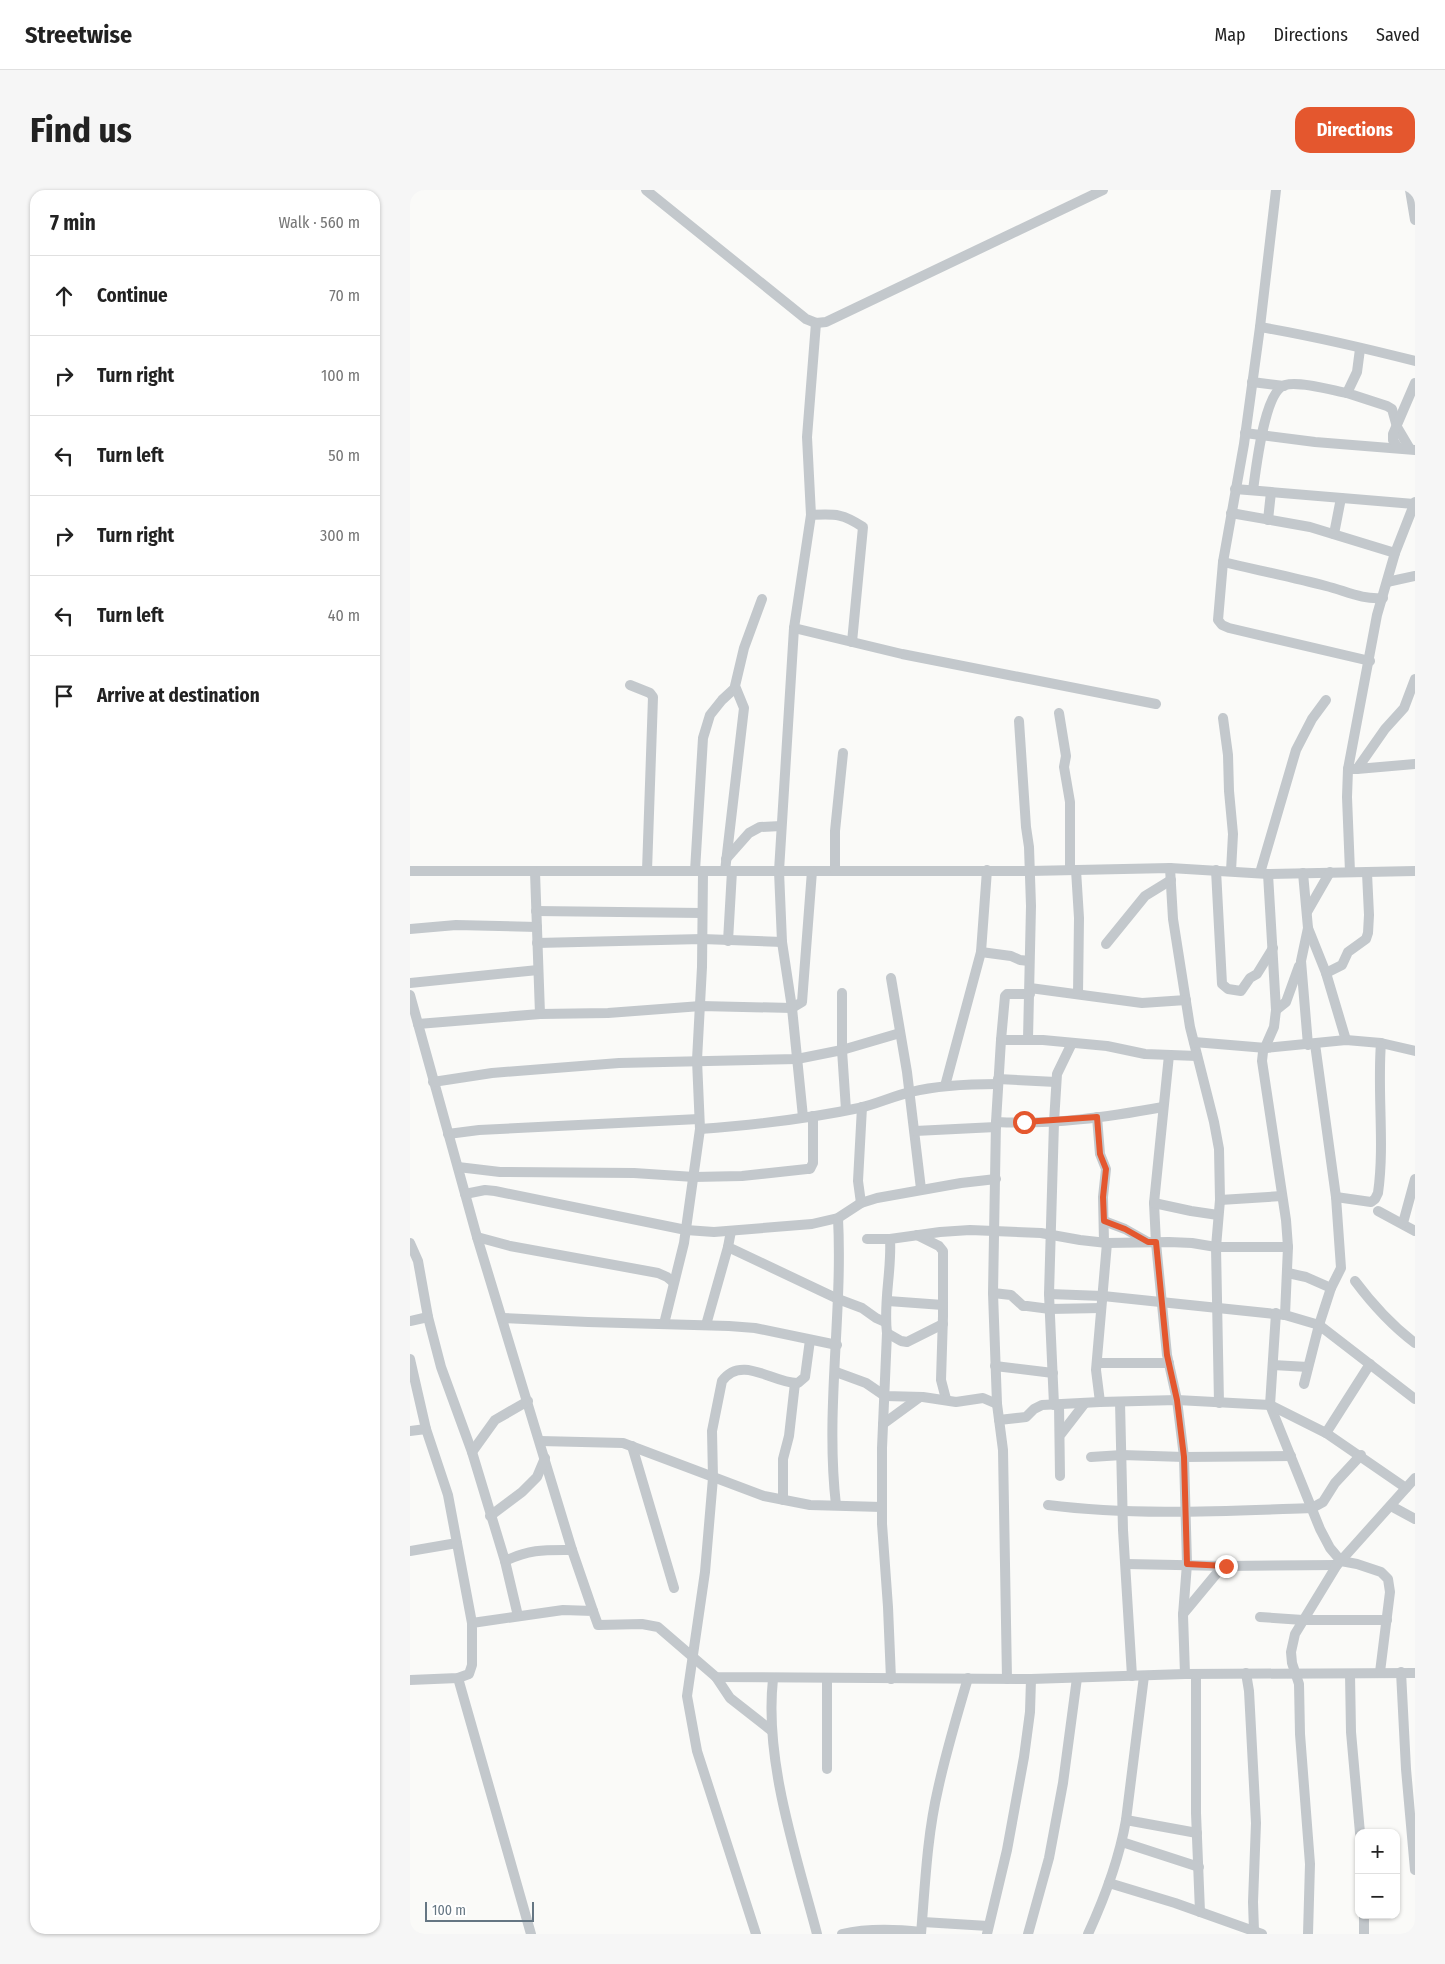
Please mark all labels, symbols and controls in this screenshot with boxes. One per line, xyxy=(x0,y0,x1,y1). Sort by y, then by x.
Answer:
text: Streetwise xyxy=(25,21,132,49)
text: Map xyxy=(1214,24,1246,46)
text: Directions xyxy=(1274,24,1348,46)
text: Saved xyxy=(1376,24,1420,46)
button: Directions xyxy=(1295,107,1415,153)
text: Find us xyxy=(30,109,132,151)
text: 7 min xyxy=(50,210,96,236)
text: Walk · 560 m xyxy=(279,213,360,232)
icon: ahead xyxy=(50,282,78,310)
text: Continue xyxy=(97,284,168,307)
text: 70 m xyxy=(329,286,360,305)
icon: right xyxy=(50,362,78,390)
text: Turn right xyxy=(97,364,174,387)
text: 100 m xyxy=(321,366,360,385)
icon: left xyxy=(50,442,78,470)
text: Turn left xyxy=(97,444,164,467)
text: 50 m xyxy=(328,446,360,465)
icon: right xyxy=(50,522,78,550)
text: Turn right xyxy=(97,524,174,547)
text: 300 m xyxy=(320,526,360,545)
icon: left xyxy=(50,602,78,630)
text: Turn left xyxy=(97,604,164,627)
text: 40 m xyxy=(328,606,360,625)
icon: arrive xyxy=(50,682,78,710)
text: Arrive at destination xyxy=(97,684,260,707)
route start xyxy=(1013,1111,1036,1134)
route end xyxy=(1215,1555,1238,1578)
map controls xyxy=(1355,1829,1400,1919)
button: + xyxy=(1355,1829,1400,1874)
button: − xyxy=(1355,1874,1400,1919)
scale bar xyxy=(425,1899,534,1922)
text: 100 m xyxy=(432,1902,466,1919)

